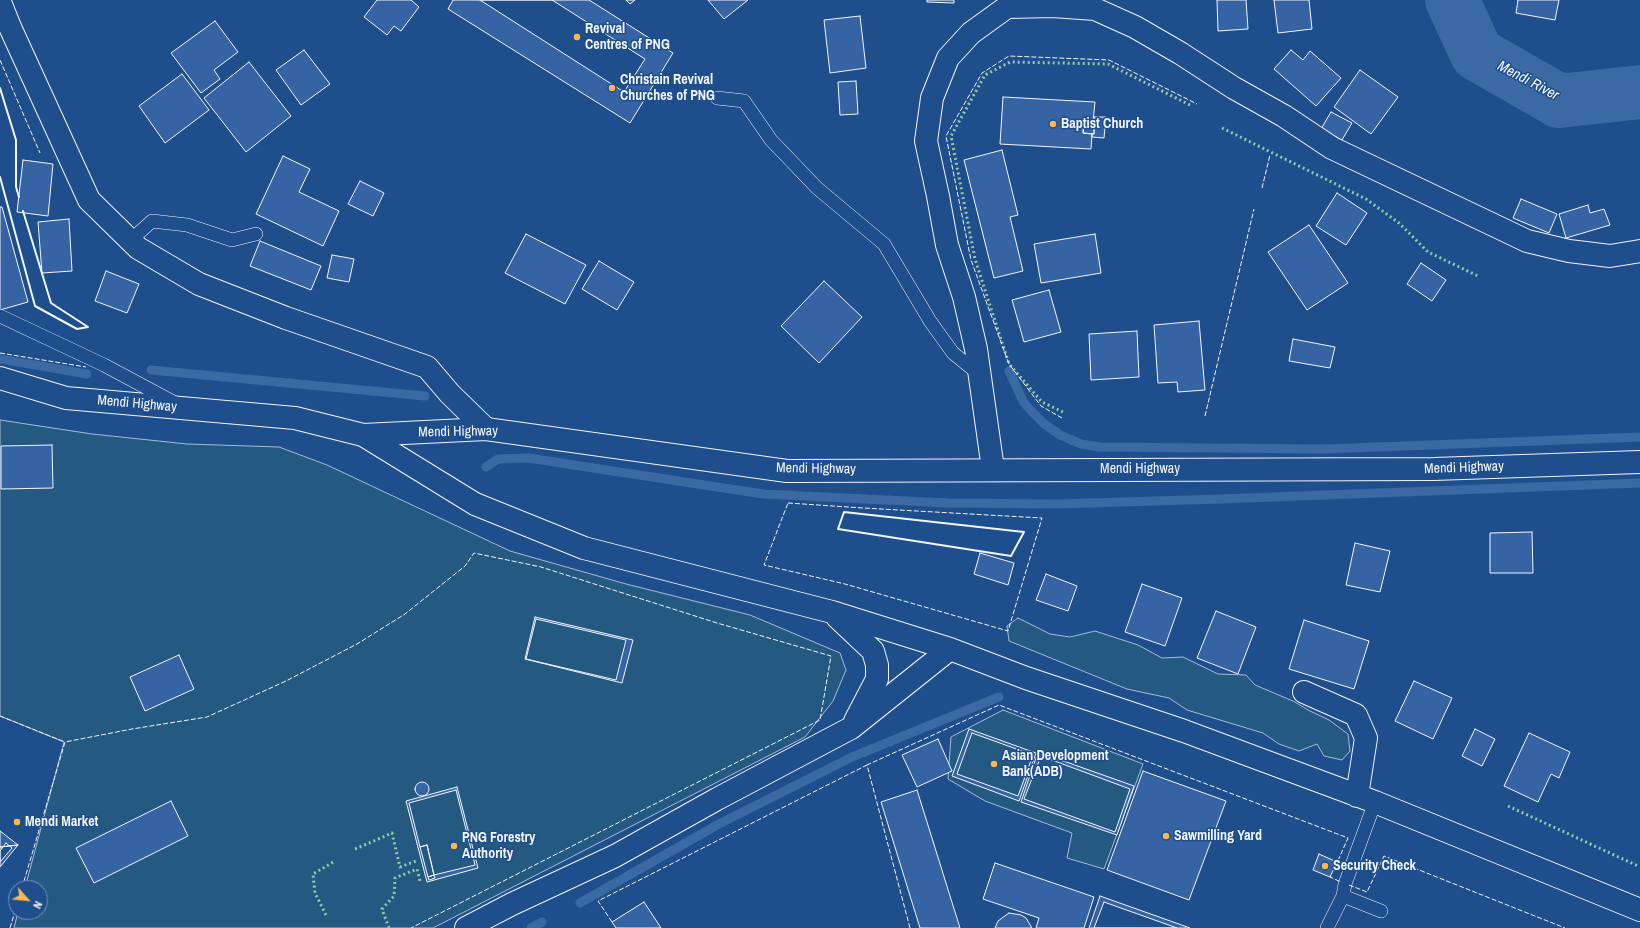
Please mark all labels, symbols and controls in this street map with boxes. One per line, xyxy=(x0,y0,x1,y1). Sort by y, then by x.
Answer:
place label: Revival Centres of PNG xyxy=(585,21,670,54)
marker: Revival Centres of PNG xyxy=(572,32,582,42)
water label: Mendi River xyxy=(1494,57,1562,105)
place label: Christain Revival Churches of PNG xyxy=(620,72,715,104)
marker: Christain Revival Churches of PNG xyxy=(607,83,617,93)
place label: Baptist Church xyxy=(1061,116,1143,132)
marker: Baptist Church xyxy=(1048,119,1058,129)
street label: Mendi Highway xyxy=(97,392,177,416)
street label: Mendi Highway xyxy=(418,423,498,441)
street label: Mendi Highway xyxy=(1424,458,1504,478)
street label: Mendi Highway xyxy=(776,460,856,478)
street label: Mendi Highway xyxy=(1100,461,1180,477)
place label: Asian Development Bank(ADB) xyxy=(1002,748,1109,780)
marker: Asian Development Bank(ADB) xyxy=(989,759,999,769)
place label: Mendi Market xyxy=(25,814,98,830)
marker: Mendi Market xyxy=(12,817,22,827)
place label: Sawmilling Yard xyxy=(1174,828,1262,844)
place label: PNG Forestry Authority xyxy=(462,830,535,862)
marker: Sawmilling Yard xyxy=(1161,831,1171,841)
marker: PNG Forestry Authority xyxy=(449,841,459,851)
place label: Security Check xyxy=(1333,858,1416,874)
marker: Security Check xyxy=(1320,861,1330,871)
north arrow xyxy=(8,880,48,920)
text: N xyxy=(30,899,46,911)

